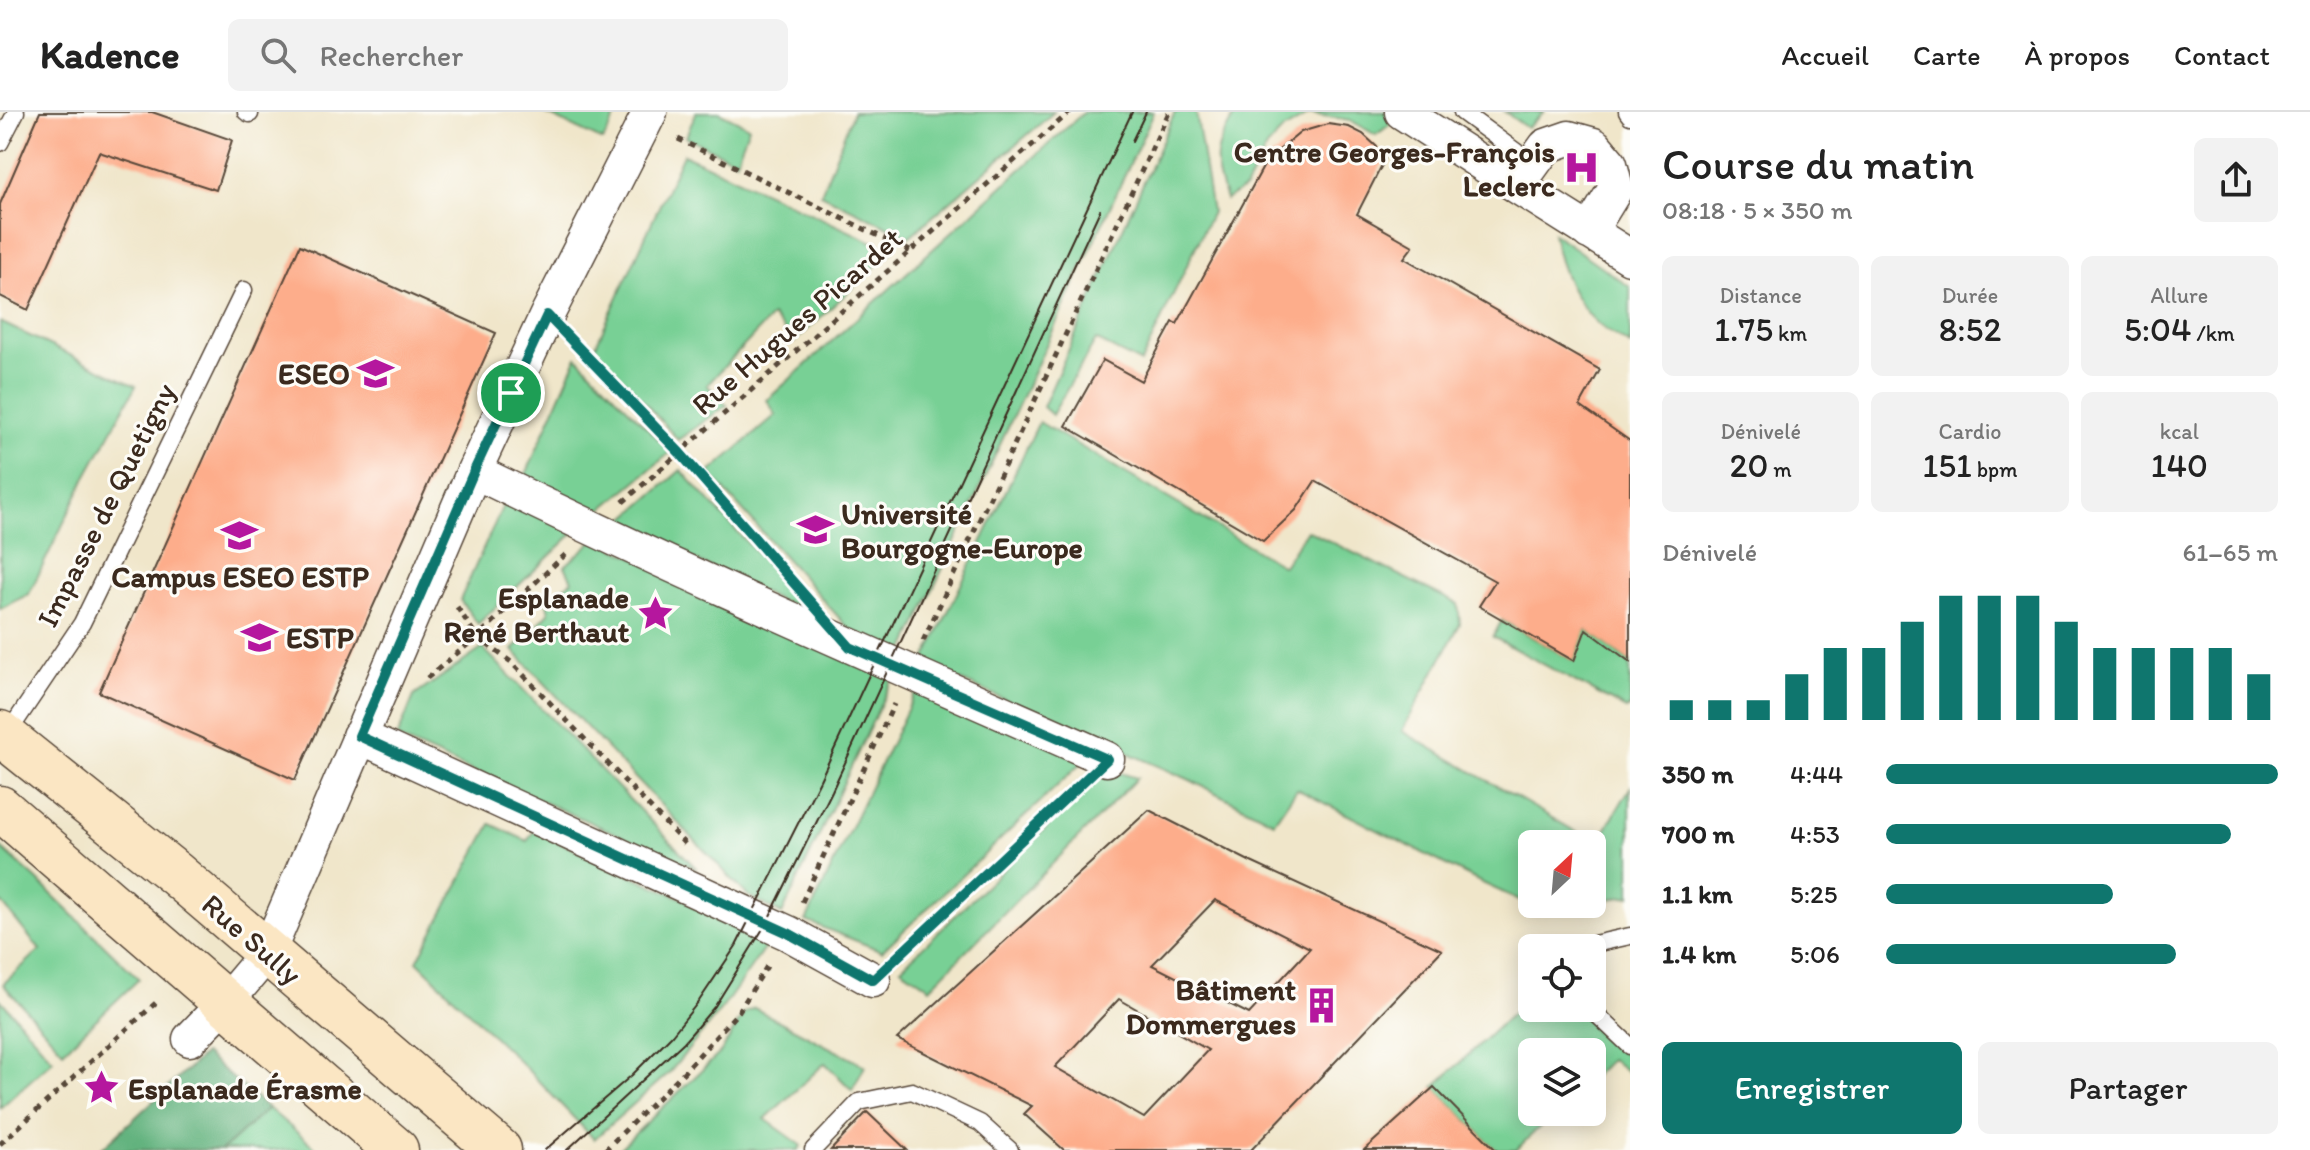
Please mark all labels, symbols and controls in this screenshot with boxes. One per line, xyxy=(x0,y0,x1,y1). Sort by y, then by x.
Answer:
search box xyxy=(228,19,788,91)
text: Kadence xyxy=(40,32,180,78)
icon: search xyxy=(256,33,300,77)
text: Rechercher xyxy=(320,37,463,74)
text: Accueil xyxy=(1781,38,1869,72)
text: Carte xyxy=(1913,38,1981,72)
text: À propos xyxy=(2025,38,2130,72)
text: Contact xyxy=(2174,38,2270,72)
place label: Centre Georges-François Leclerc xyxy=(1234,133,1555,204)
text: Course du matin xyxy=(1662,137,1974,190)
button: share xyxy=(2194,138,2278,222)
hospital icon: Centre Georges-François Leclerc xyxy=(1562,149,1600,187)
text: 08:18 · 5 × 350 m xyxy=(1662,194,1853,226)
street label: Rue Hugues Picardet xyxy=(684,219,910,423)
text: Distance xyxy=(1719,282,1802,309)
text: Durée xyxy=(1942,282,1998,309)
text: Allure xyxy=(2150,282,2208,309)
text: 1.75 xyxy=(1714,309,1773,350)
text: 8:52 xyxy=(1939,309,2001,350)
text: 5:04 xyxy=(2124,309,2191,350)
text: km xyxy=(1773,320,1807,347)
text: /km xyxy=(2191,320,2235,347)
school or university icon: ESEO xyxy=(357,354,395,392)
place label: ESEO xyxy=(278,355,350,392)
pin xyxy=(477,359,545,427)
icon: arrive xyxy=(489,371,533,415)
street label: Impasse de Quetigny xyxy=(28,377,184,633)
text: Dénivelé xyxy=(1720,418,1801,445)
text: Cardio xyxy=(1939,418,2001,445)
text: kcal xyxy=(2160,418,2199,445)
text: 20 xyxy=(1730,445,1768,486)
text: 151 xyxy=(1922,445,1972,486)
text: 140 xyxy=(2151,445,2208,486)
text: m xyxy=(1768,456,1792,483)
text: bpm xyxy=(1972,456,2018,483)
place label: Université Bourgogne-Europe xyxy=(841,495,1083,566)
school or university icon: Université Bourgogne-Europe xyxy=(796,511,834,549)
school or university icon: Campus ESEO ESTP xyxy=(221,516,259,554)
text: Dénivelé xyxy=(1662,536,1757,568)
text: 61–65 m xyxy=(2183,536,2278,568)
place label: Campus ESEO ESTP xyxy=(111,558,369,595)
place label: Esplanade René Berthaut xyxy=(443,579,630,650)
place icon: Esplanade René Berthaut xyxy=(636,595,674,633)
school or university icon: ESTP xyxy=(241,618,279,656)
place label: ESTP xyxy=(286,619,354,656)
text: 350 m xyxy=(1662,758,1734,790)
text: 4:44 xyxy=(1790,758,1843,790)
text: 700 m xyxy=(1662,818,1735,850)
text: 4:53 xyxy=(1790,818,1840,850)
north arrow xyxy=(1518,830,1606,918)
map controls xyxy=(1518,830,1606,1126)
text: 1.1 km xyxy=(1662,878,1733,910)
text: 5:25 xyxy=(1790,878,1837,910)
street label: Rue Sully xyxy=(194,886,310,992)
button: locate xyxy=(1518,934,1606,1022)
text: 1.4 km xyxy=(1662,938,1736,970)
text: 5:06 xyxy=(1790,938,1840,970)
place label: Bâtiment Dommergues xyxy=(1126,971,1296,1042)
building icon: Bâtiment Dommergues xyxy=(1303,987,1341,1025)
button: layers xyxy=(1518,1038,1606,1126)
button: Enregistrer xyxy=(1662,1042,1962,1134)
button: Partager xyxy=(1978,1042,2278,1134)
place icon: Esplanade Érasme xyxy=(83,1069,121,1107)
place label: Esplanade Érasme xyxy=(128,1070,362,1107)

